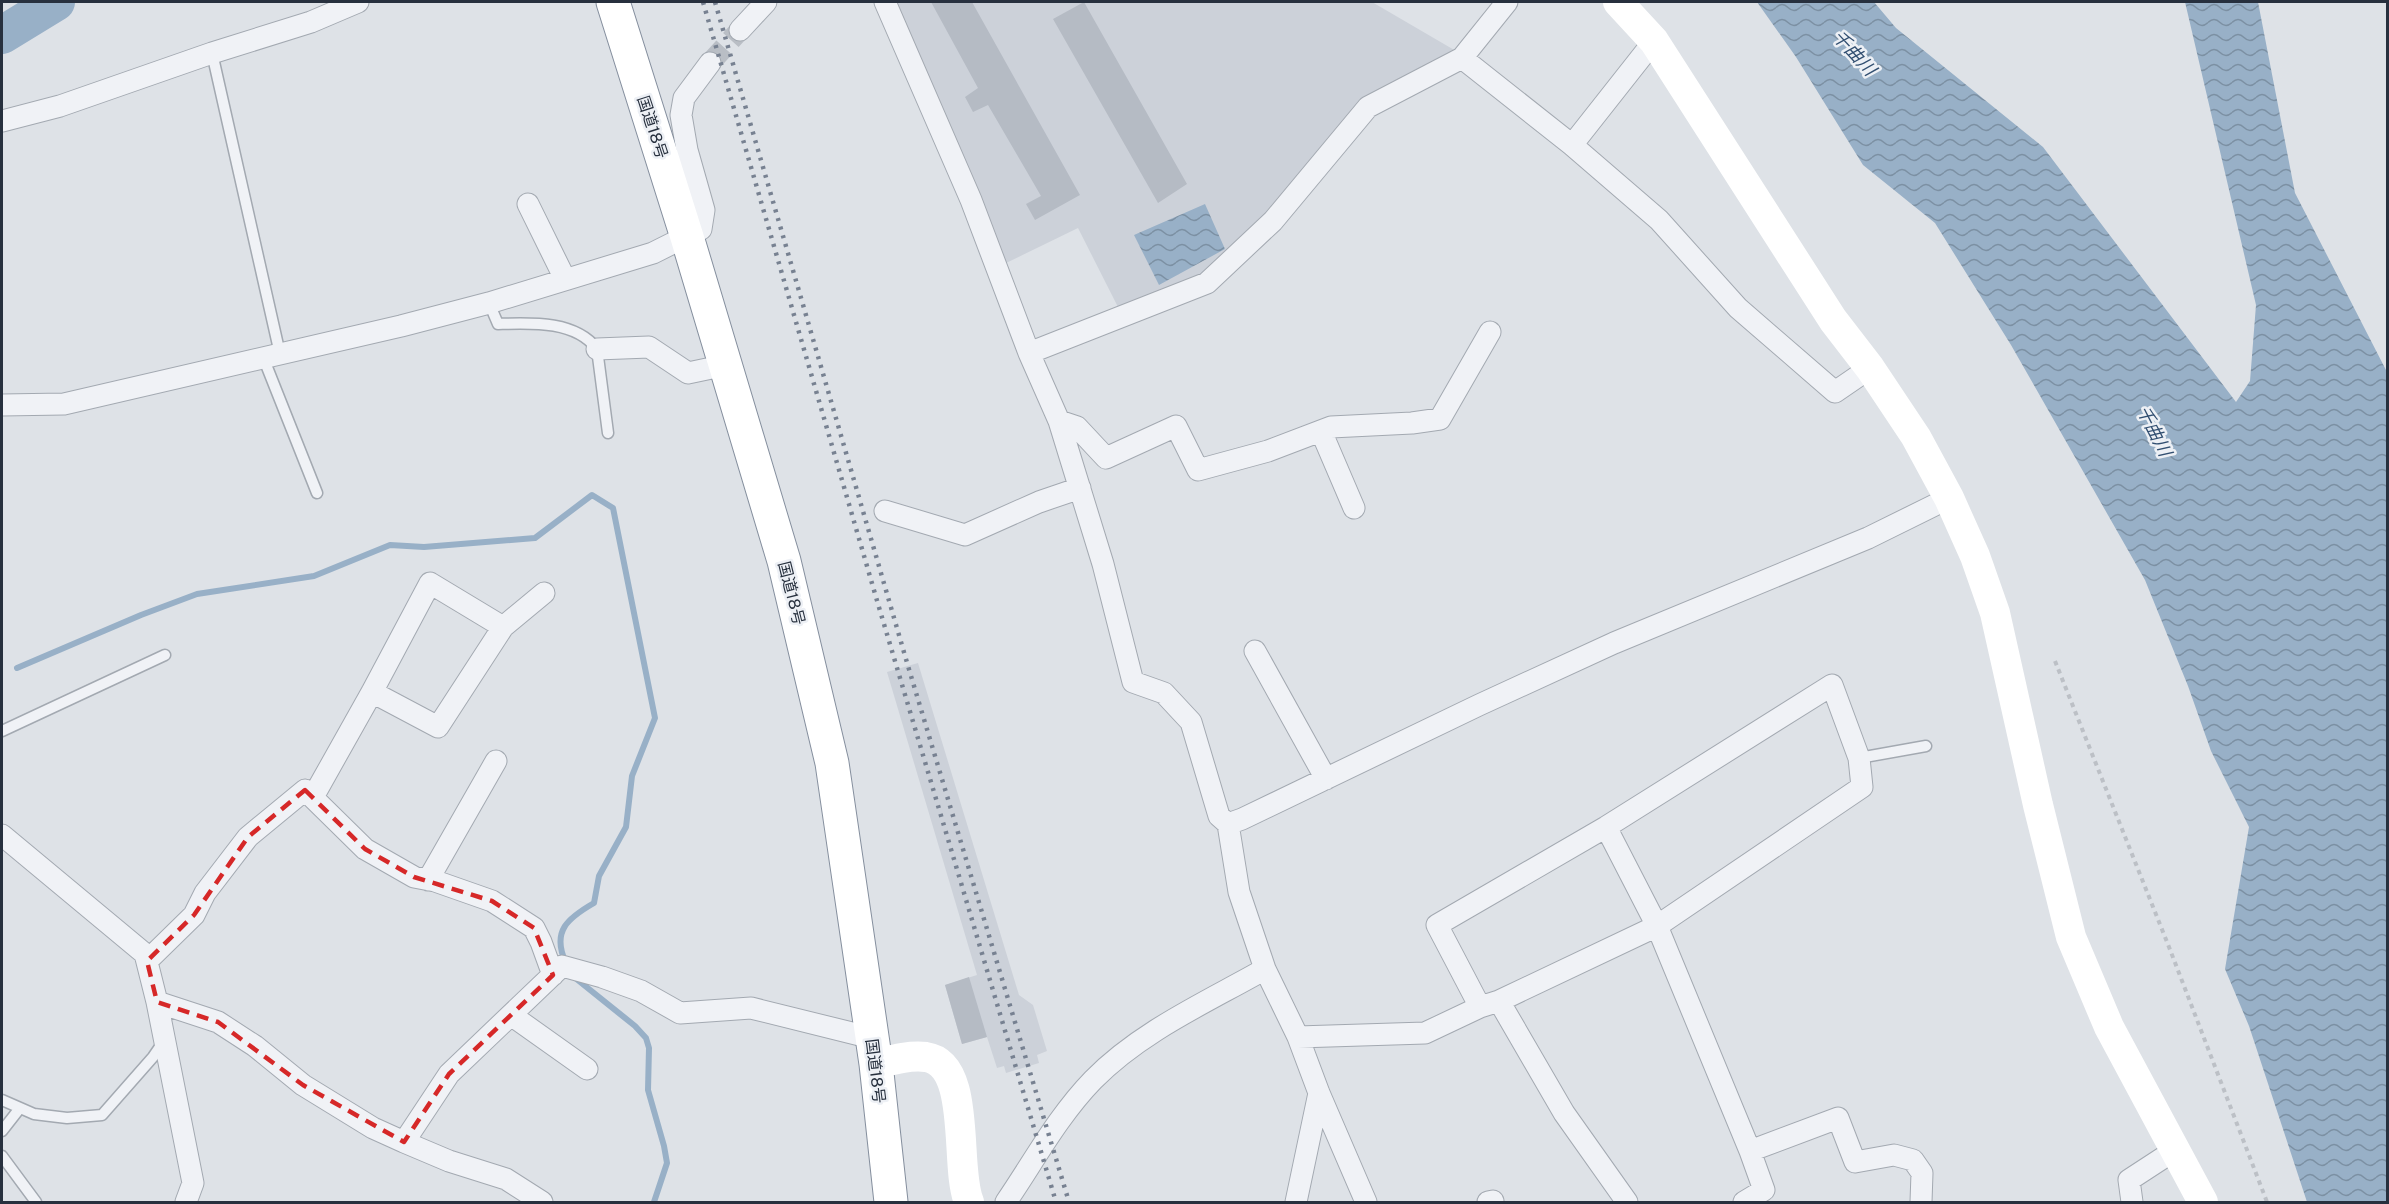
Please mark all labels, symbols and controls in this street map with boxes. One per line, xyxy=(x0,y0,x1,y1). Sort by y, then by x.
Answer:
water label: 千曲川 xyxy=(1828,26,1882,81)
street label: 国道18号 xyxy=(633,93,672,161)
water label: 千曲川 xyxy=(2133,402,2177,461)
street label: 国道18号 xyxy=(774,559,809,627)
street label: 国道18号 xyxy=(862,1038,889,1104)

